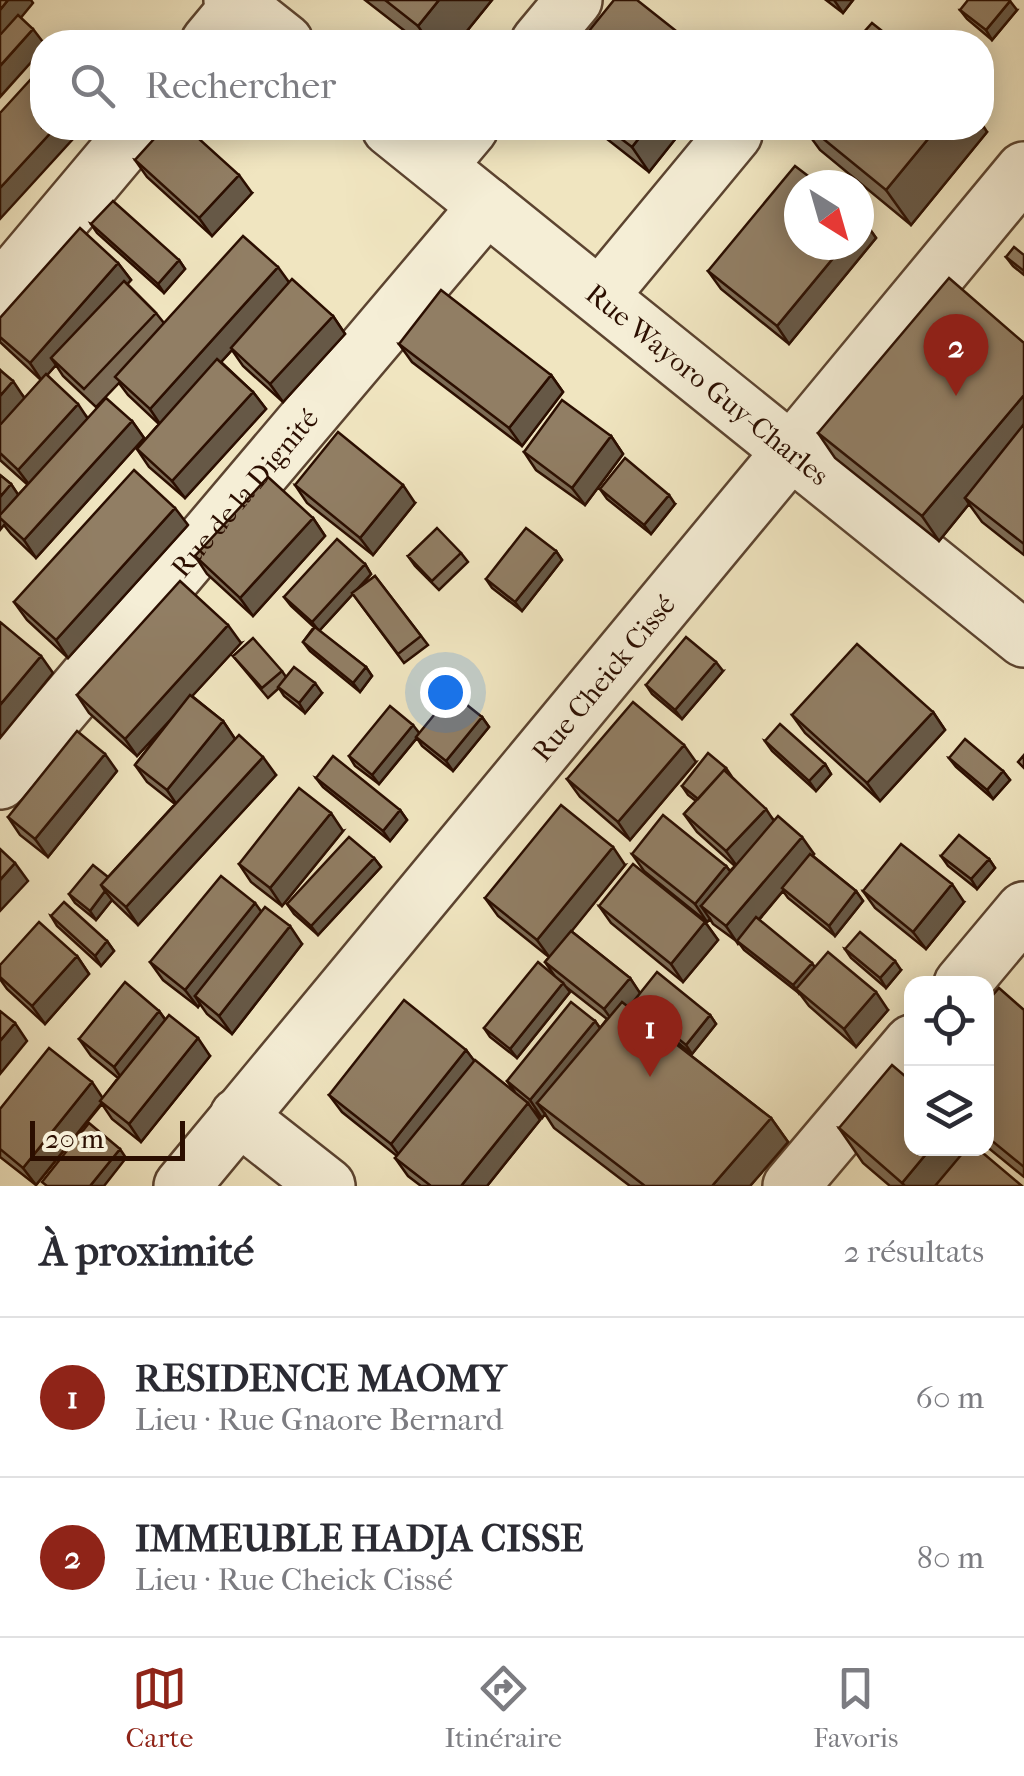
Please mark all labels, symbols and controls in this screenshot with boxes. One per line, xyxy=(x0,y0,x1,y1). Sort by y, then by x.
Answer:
search box xyxy=(30,30,994,140)
icon: search xyxy=(65,58,120,113)
text: Rechercher xyxy=(145,63,336,108)
north arrow xyxy=(784,170,874,260)
street label: Rue Wayoro Guy-Charles xyxy=(580,276,836,492)
pin: 2 xyxy=(924,314,988,396)
street label: Rue de la Dignité xyxy=(164,402,325,583)
street label: Rue Cheick Cissé xyxy=(525,588,682,768)
your location xyxy=(420,667,471,718)
map controls xyxy=(904,976,994,1156)
button: locate xyxy=(904,976,994,1066)
pin: 1 xyxy=(618,994,682,1077)
button: layers xyxy=(904,1066,994,1156)
scale bar xyxy=(30,1116,185,1160)
text: 20 m xyxy=(45,1122,104,1155)
text: À proximité xyxy=(40,1227,254,1276)
text: 2 résultats xyxy=(843,1233,984,1270)
text: RESIDENCE MAOMY xyxy=(135,1356,506,1401)
text: 1 xyxy=(67,1379,78,1416)
text: 60 m xyxy=(916,1379,984,1416)
text: Lieu · Rue Gnaore Bernard xyxy=(135,1401,503,1438)
text: IMMEUBLE HADJA CISSE xyxy=(135,1516,584,1561)
text: 2 xyxy=(64,1539,81,1576)
text: 80 m xyxy=(917,1539,984,1576)
text: Lieu · Rue Cheick Cissé xyxy=(135,1561,453,1598)
tab: Carte xyxy=(126,1661,193,1754)
tab: Itinéraire xyxy=(444,1661,562,1754)
tab: Favoris xyxy=(813,1661,898,1754)

